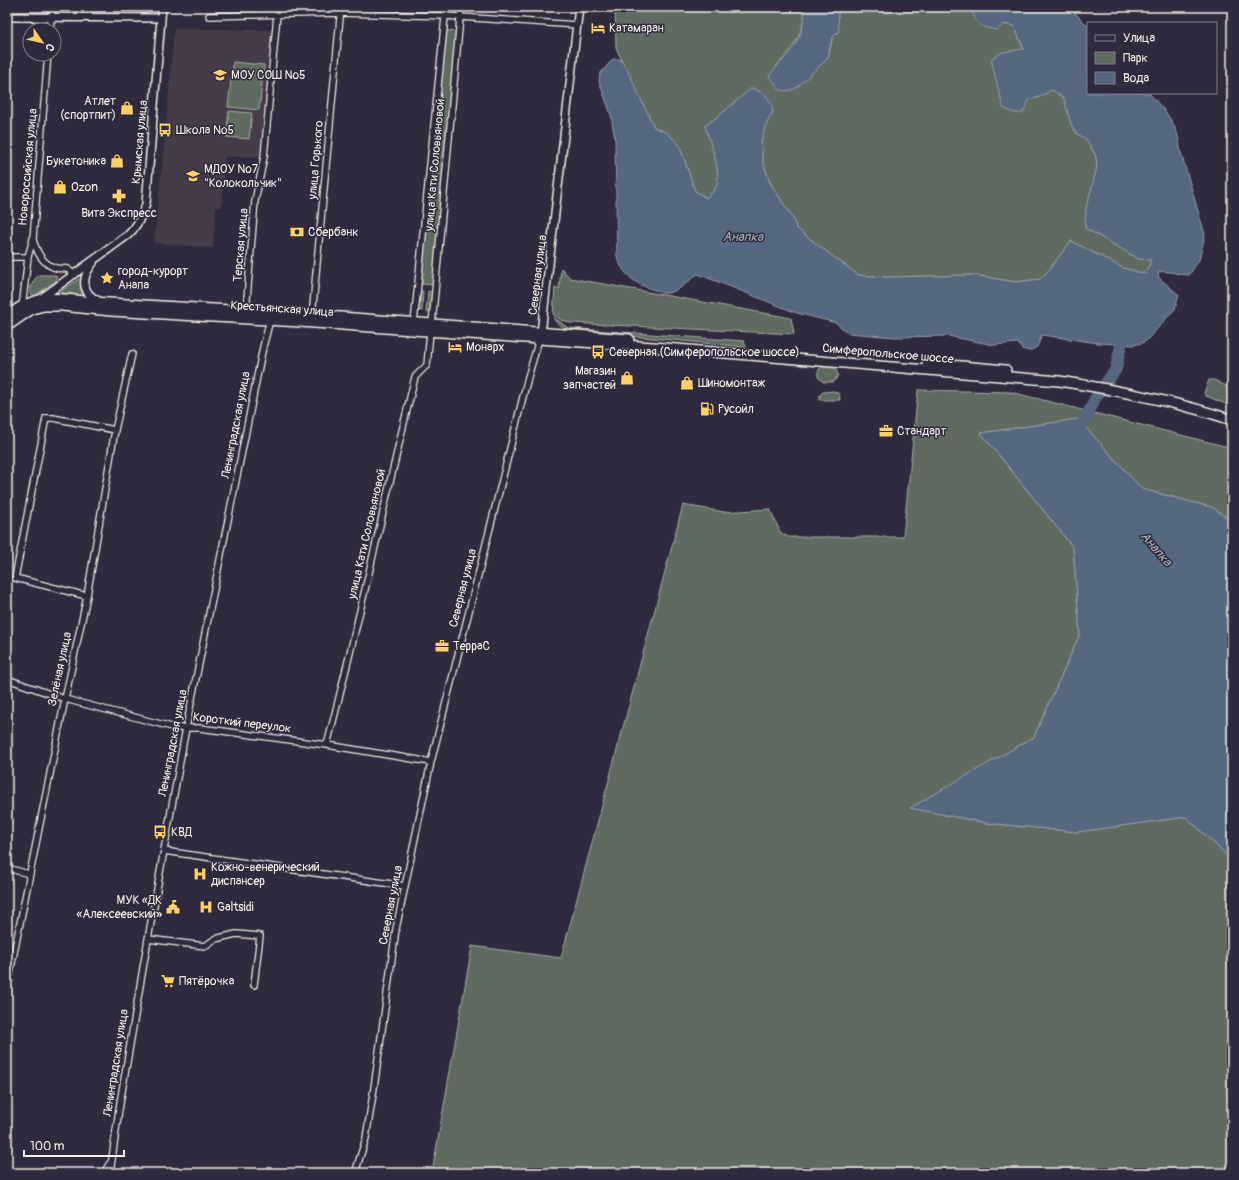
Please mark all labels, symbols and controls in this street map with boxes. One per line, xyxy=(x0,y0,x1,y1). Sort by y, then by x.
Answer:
hotel icon: Катамаран xyxy=(590,20,606,36)
place label: Катамаран xyxy=(609,21,664,36)
north arrow xyxy=(22,22,62,62)
legend xyxy=(1087,22,1217,94)
text: Улица xyxy=(1123,31,1155,46)
text: С xyxy=(42,41,57,54)
text: Парк xyxy=(1123,51,1148,66)
school or university icon: МОУ СОШ №5 xyxy=(212,67,228,83)
place label: МОУ СОШ №5 xyxy=(231,68,306,83)
text: Вода xyxy=(1123,71,1149,86)
place label: Атлет (спортпит) xyxy=(60,94,116,123)
street label: улица Кати Соловьяновой xyxy=(422,98,448,233)
street label: Крымская улица xyxy=(129,99,151,185)
shop icon: Атлет (спортпит) xyxy=(119,100,135,116)
street label: Новороссийская улица xyxy=(15,107,41,226)
street label: улица Горького xyxy=(305,119,327,201)
bus stop icon: Школа №5 xyxy=(157,122,173,138)
place label: Школа №5 xyxy=(176,123,234,138)
shop icon: Букетоника xyxy=(109,153,125,169)
place label: Букетоника xyxy=(46,154,106,169)
place label: МДОУ №7 "Колокольчик" xyxy=(204,162,282,191)
school or university icon: МДОУ №7 "Колокольчик" xyxy=(185,168,201,184)
shop icon: Ozon xyxy=(52,179,68,195)
place label: Ozon xyxy=(71,180,98,195)
pharmacy icon: Вита Экспресс xyxy=(111,188,127,204)
place label: Вита Экспресс xyxy=(81,206,157,221)
street label: Терская улица xyxy=(230,207,252,283)
bank icon: Сбербанк xyxy=(289,224,305,240)
place label: Сбербанк xyxy=(308,225,359,240)
water label: Анапка xyxy=(723,229,764,245)
street label: Северная улица xyxy=(526,234,550,316)
place label: город-курорт Анапа xyxy=(118,264,188,293)
place icon: город-курорт Анапа xyxy=(99,270,115,286)
street label: Крестьянская улица xyxy=(230,298,335,320)
hotel icon: Монарх xyxy=(447,339,463,355)
place label: Монарх xyxy=(466,340,504,355)
street label: Симферопольское шоссе xyxy=(822,341,954,367)
bus stop icon: Северная (Симферопольское шоссе) xyxy=(590,344,606,360)
place label: Северная (Симферопольское шоссе) xyxy=(609,345,800,360)
place label: Магазин запчастей xyxy=(563,364,616,393)
street label: Ленинградская улица xyxy=(218,370,254,481)
shop icon: Магазин запчастей xyxy=(619,370,635,386)
shop icon: Шиномонтаж xyxy=(679,375,695,391)
place label: Шиномонтаж xyxy=(698,376,766,391)
fuel station icon: Русойл xyxy=(699,401,715,417)
place label: Русойл xyxy=(718,402,754,417)
office icon: Стандарт xyxy=(878,423,894,439)
place label: Стандарт xyxy=(897,424,946,439)
street label: улица Кати Соловьяновой xyxy=(344,467,389,602)
water label: Анапка xyxy=(1137,529,1176,570)
street label: Северная улица xyxy=(446,547,480,629)
street label: Зелёная улица xyxy=(45,630,75,708)
office icon: ТерраС xyxy=(434,638,450,654)
place label: ТерраС xyxy=(453,639,490,654)
street label: Ленинградская улица xyxy=(155,688,191,799)
street label: Короткий переулок xyxy=(192,710,292,736)
bus stop icon: КВД xyxy=(152,824,168,840)
place label: КВД xyxy=(171,825,193,840)
place label: Кожно-венерический диспансер xyxy=(211,860,320,889)
street label: Северная улица xyxy=(376,864,406,946)
hospital icon: Кожно-венерический диспансер xyxy=(192,866,208,882)
place label: МУК «ДК «Алексеевский» xyxy=(77,893,162,922)
public building icon: МУК «ДК «Алексеевский» xyxy=(165,899,181,915)
hospital icon: Galtsidi xyxy=(198,899,214,915)
place label: Galtsidi xyxy=(217,900,254,915)
supermarket icon: Пятёрочка xyxy=(160,973,176,989)
place label: Пятёрочка xyxy=(179,974,235,989)
street label: Ленинградская улица xyxy=(100,1008,132,1119)
scale bar xyxy=(24,1132,124,1158)
text: 100 m xyxy=(30,1139,65,1154)

